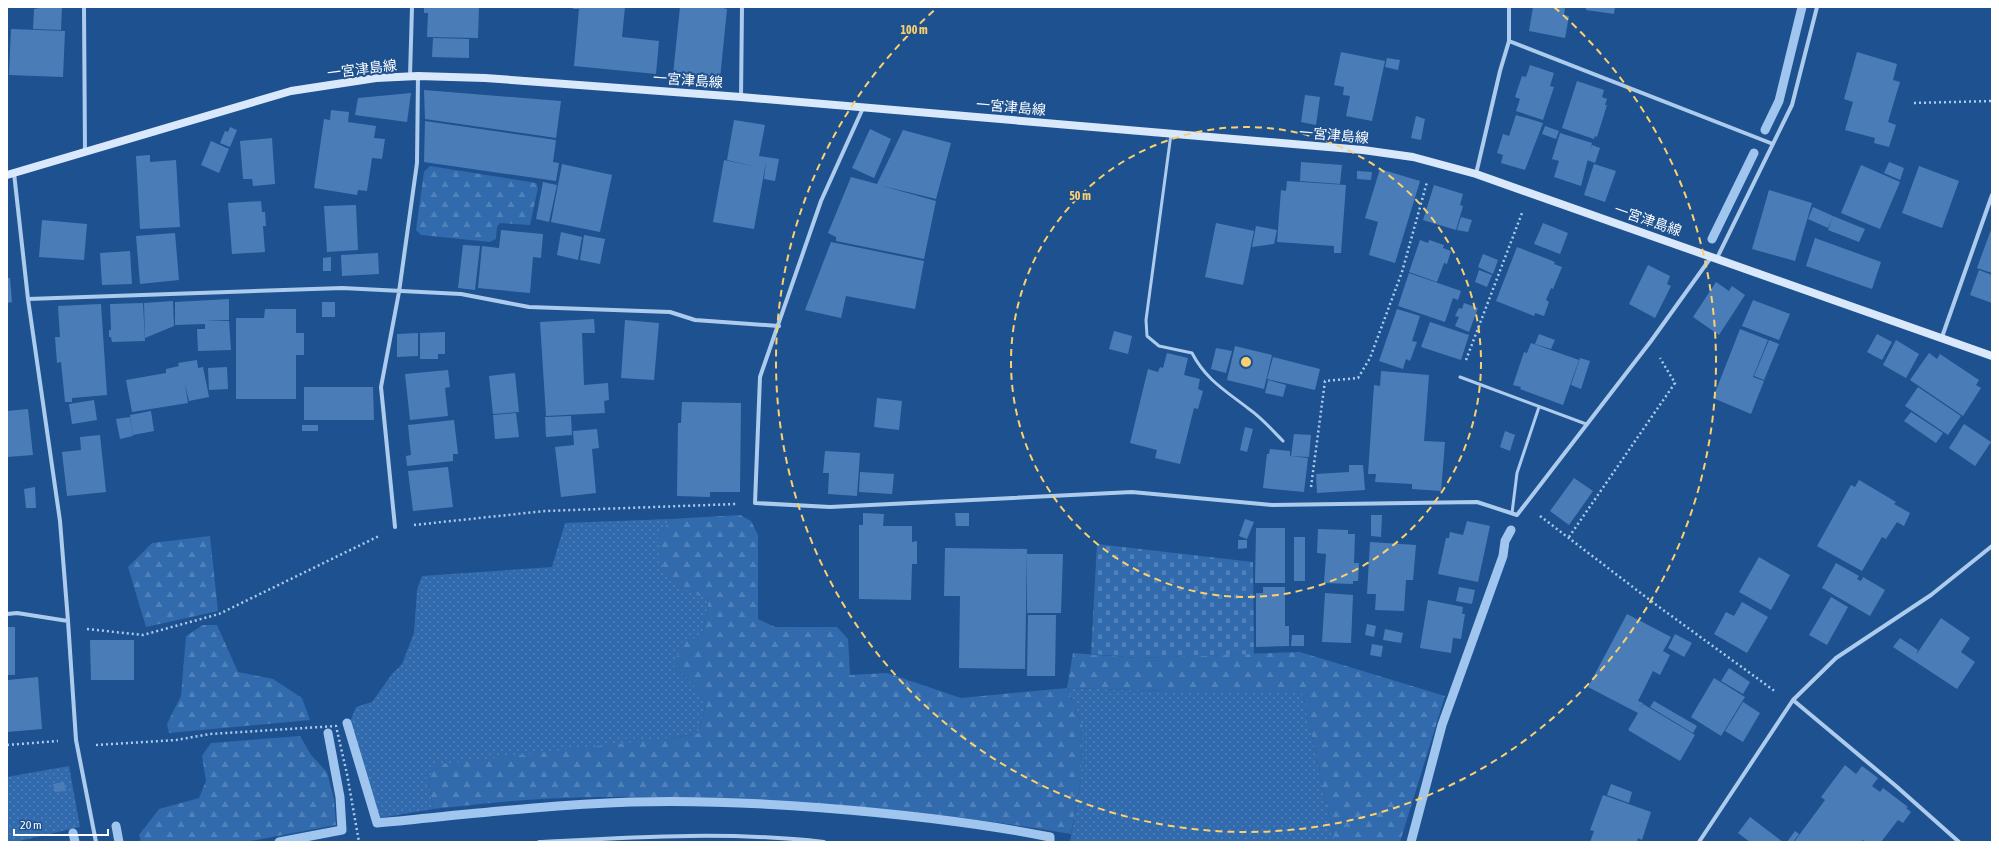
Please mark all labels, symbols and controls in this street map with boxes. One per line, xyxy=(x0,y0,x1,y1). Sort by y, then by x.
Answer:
text: 100 m xyxy=(900,23,928,37)
street label: 一宮津島線 xyxy=(326,57,398,81)
street label: 一宮津島線 xyxy=(653,70,723,90)
street label: 一宮津島線 xyxy=(975,96,1047,118)
street label: 一宮津島線 xyxy=(1298,124,1370,146)
text: 50 m xyxy=(1069,189,1091,203)
street label: 一宮津島線 xyxy=(1612,201,1684,239)
centre of rings xyxy=(1239,355,1253,369)
scale bar xyxy=(14,811,108,837)
text: 20 m xyxy=(20,818,42,832)

